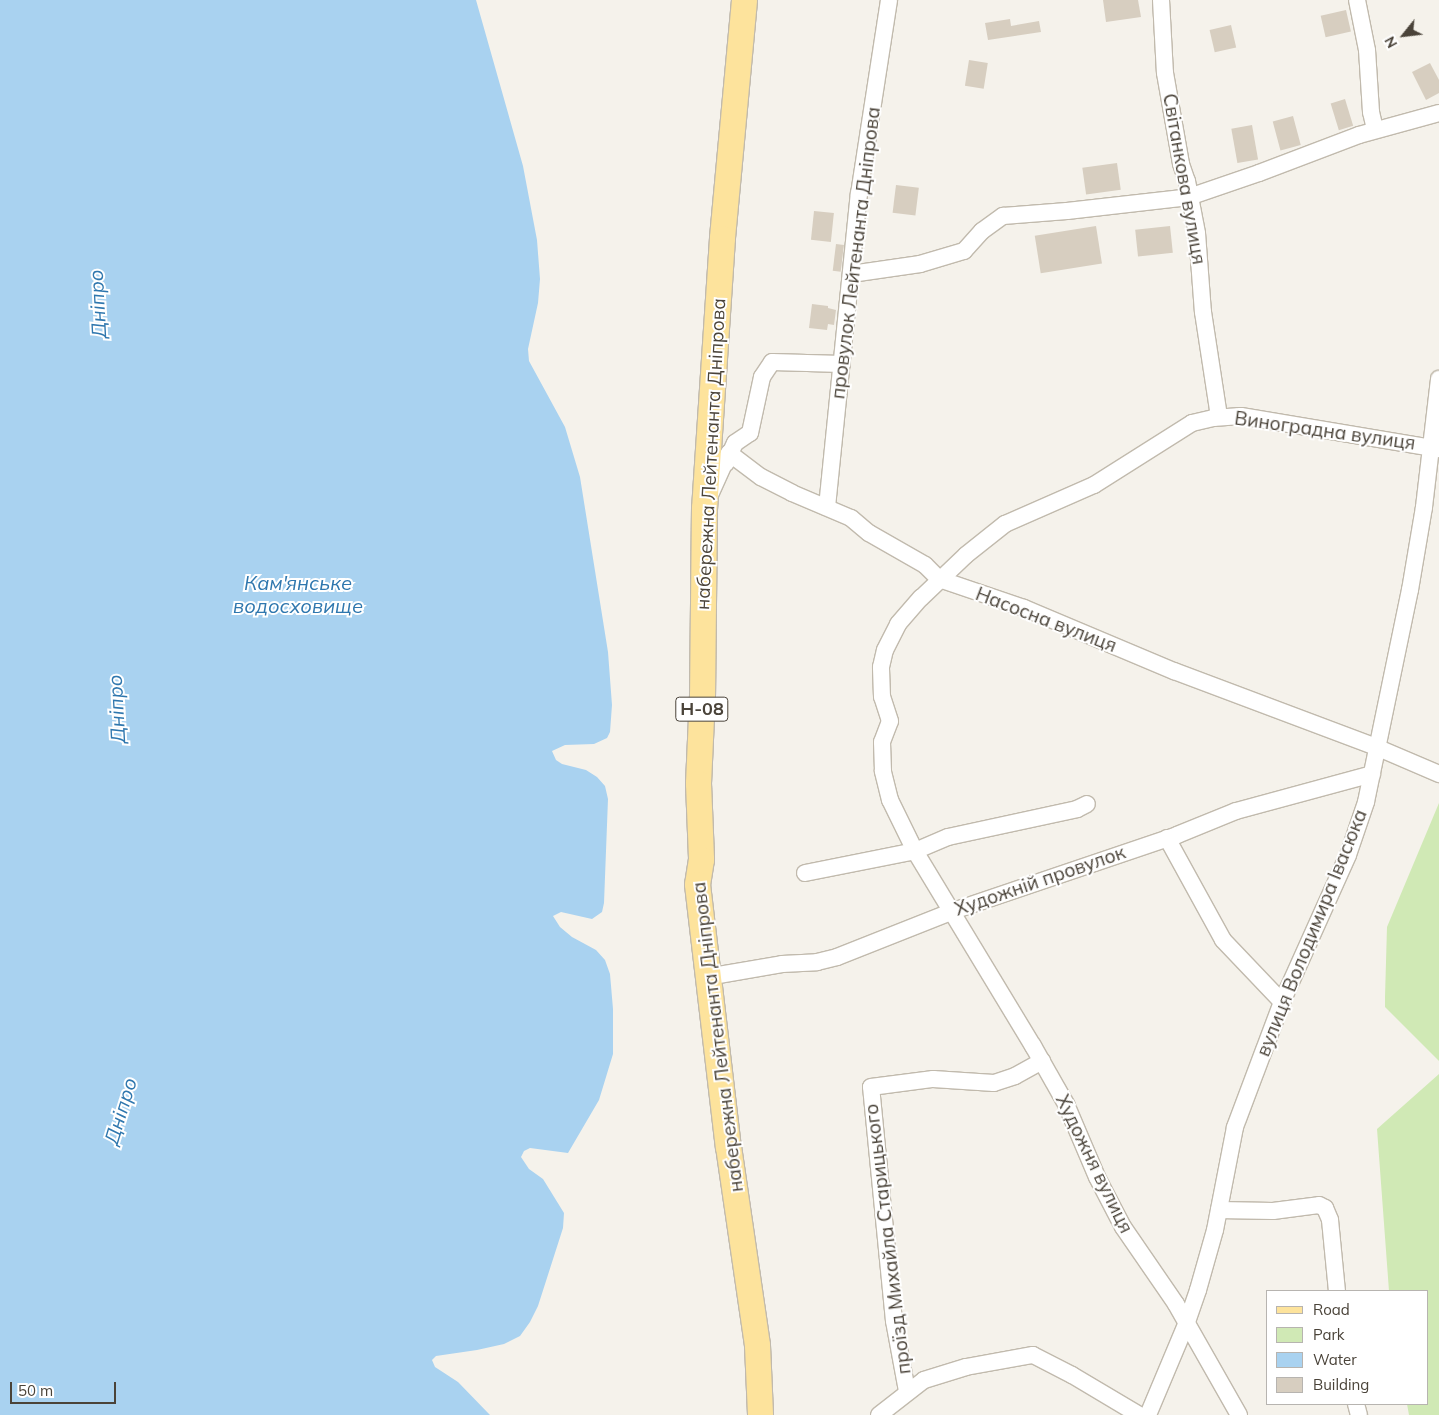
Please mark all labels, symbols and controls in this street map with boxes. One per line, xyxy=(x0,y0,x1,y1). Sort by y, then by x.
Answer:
north arrow xyxy=(1379,10,1429,60)
text: N xyxy=(1380,33,1401,51)
street label: Світанкова вулиця xyxy=(1158,92,1210,266)
street label: провулок Лейтенанта Дніпрова xyxy=(827,106,885,400)
water label: Дніпро xyxy=(83,269,111,339)
street label: набережна Лейтенанта Дніпрова xyxy=(691,297,731,611)
street label: Виноградна вулиця xyxy=(1233,407,1417,455)
water label: Кам'янське водосховище xyxy=(233,571,363,618)
street label: Насосна вулиця xyxy=(972,583,1120,657)
water label: Дніпро xyxy=(102,674,130,744)
road number: Н-08 xyxy=(674,694,730,724)
street label: вулиця Володимира Івасюка xyxy=(1252,806,1372,1060)
street label: Художній провулок xyxy=(952,841,1128,921)
street label: набережна Лейтенанта Дніпрова xyxy=(688,881,748,1193)
water label: Дніпро xyxy=(98,1075,142,1147)
street label: Художня вулиця xyxy=(1051,1091,1137,1237)
street label: проїзд Михайла Старицького xyxy=(860,1102,916,1376)
legend xyxy=(1266,1290,1429,1405)
text: Road xyxy=(1313,1300,1350,1319)
text: Park xyxy=(1313,1325,1345,1344)
text: Water xyxy=(1313,1350,1357,1369)
scale bar xyxy=(12,1372,119,1404)
text: Building xyxy=(1313,1375,1369,1394)
text: 50 m xyxy=(18,1381,53,1400)

